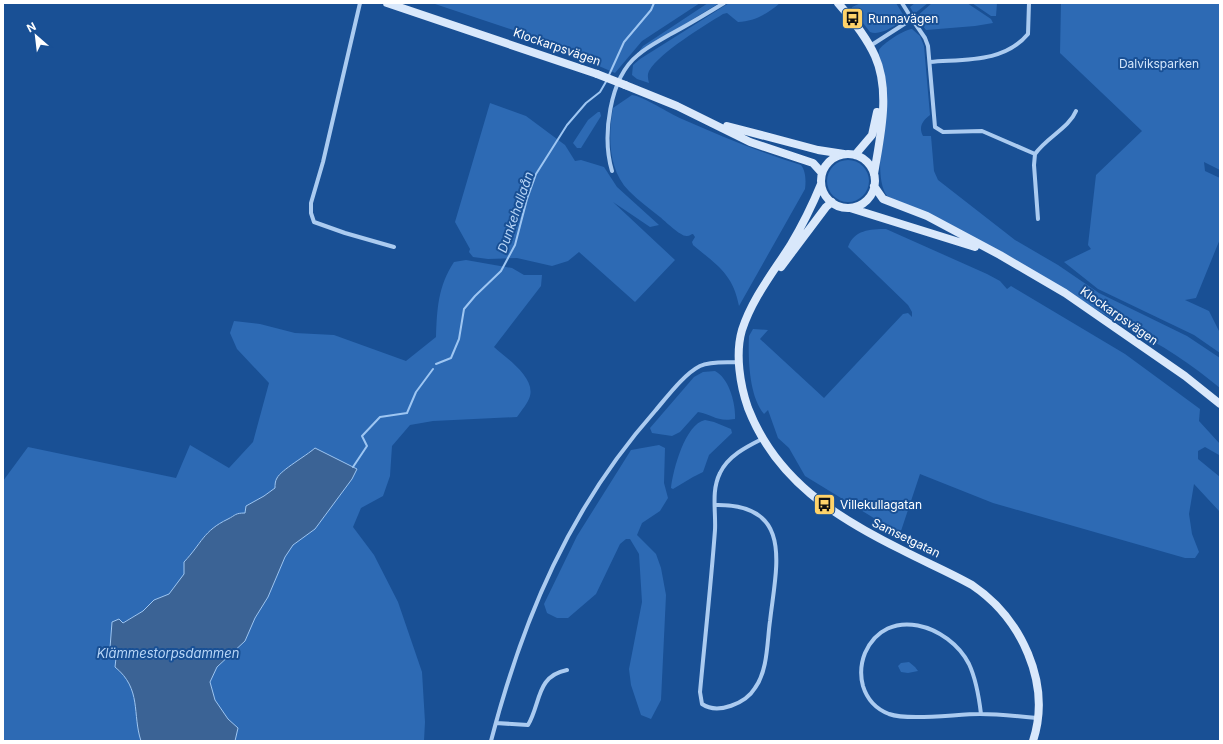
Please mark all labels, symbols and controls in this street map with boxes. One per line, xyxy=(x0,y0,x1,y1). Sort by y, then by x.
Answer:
bus stop icon: Runnavägen xyxy=(839,6,865,32)
place label: Runnavägen xyxy=(868,11,938,26)
north arrow xyxy=(16,16,56,56)
text: N xyxy=(24,19,38,35)
street label: Klockarpsvägen xyxy=(511,25,603,69)
park label: Dalviksparken xyxy=(1119,56,1199,71)
water label: Dunkehallaån xyxy=(494,169,536,255)
street label: Klockarpsvägen xyxy=(1077,283,1161,348)
bus stop icon: Villekullagatan xyxy=(811,492,837,518)
place label: Villekullagatan xyxy=(840,497,922,512)
street label: Samsetgatan xyxy=(870,515,943,561)
water label: Klämmestorpsdammen xyxy=(97,645,240,661)

